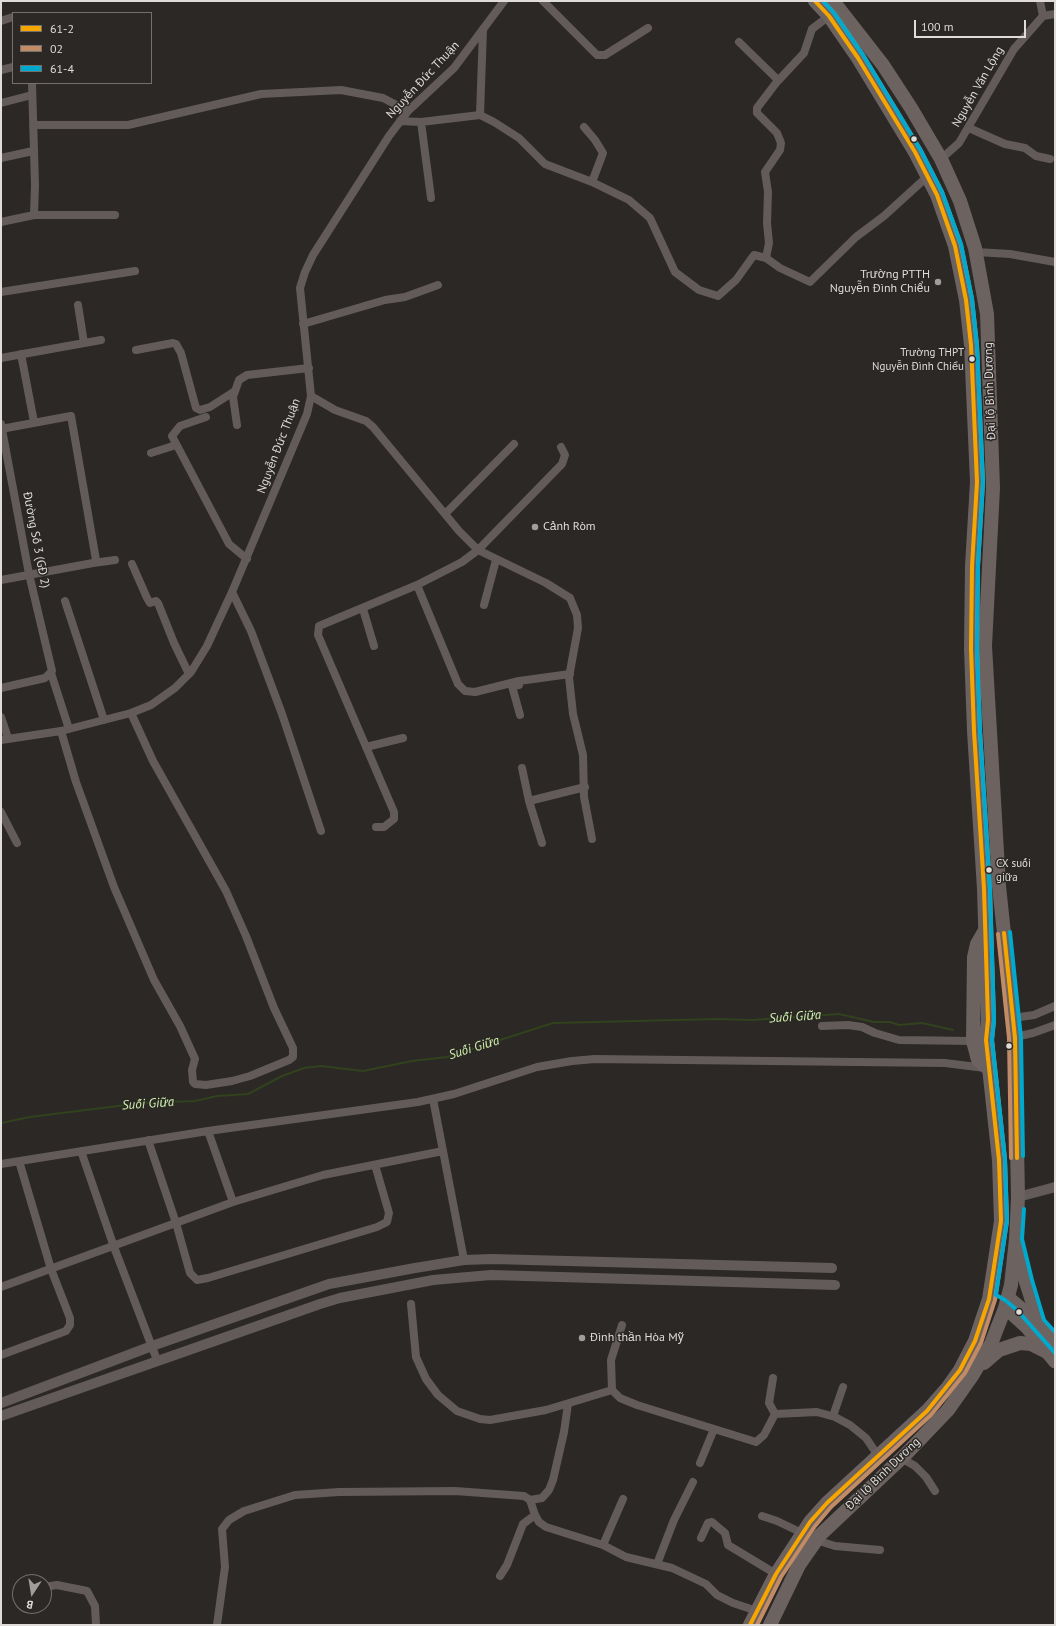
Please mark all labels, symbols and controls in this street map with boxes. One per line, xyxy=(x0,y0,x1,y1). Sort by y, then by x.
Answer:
legend xyxy=(12,12,152,84)
scale bar xyxy=(916,12,1028,38)
text: 100 m xyxy=(921,19,954,34)
text: 61-2 xyxy=(50,21,74,36)
street label: Nguyễn Đức Thuận xyxy=(383,38,463,122)
text: 02 xyxy=(50,41,63,56)
street label: Nguyễn Văn Lộng xyxy=(949,44,1007,130)
text: 61-4 xyxy=(50,61,74,76)
unlabelled marker xyxy=(909,134,919,144)
place label: Trường PTTH Nguyễn Đình Chiểu xyxy=(830,268,930,296)
marker: Trường PTTH Nguyễn Đình Chiểu xyxy=(933,277,943,287)
street label: Đại lộ Bình Dương xyxy=(981,342,999,440)
place label: Trường THPT Nguyễn Đình Chiểu xyxy=(872,346,964,372)
marker: Trường THPT Nguyễn Đình Chiểu xyxy=(967,354,977,364)
street label: Nguyễn Đức Thuận xyxy=(254,397,304,495)
street label: Đường Số 3 (GĐ 2) xyxy=(20,491,52,589)
place label: Cảnh Ròm xyxy=(543,520,596,534)
marker: Cảnh Ròm xyxy=(530,522,540,532)
place label: CX suối giữa xyxy=(996,857,1031,883)
marker: CX suối giữa xyxy=(984,865,994,875)
water label: Suối Giữa xyxy=(769,1007,821,1027)
water label: Suối Giữa xyxy=(447,1033,501,1063)
unlabelled marker xyxy=(1004,1041,1014,1051)
water label: Suối Giữa xyxy=(122,1094,174,1114)
unlabelled marker xyxy=(1014,1307,1024,1317)
place label: Đình thần Hòa Mỹ xyxy=(590,1331,684,1345)
marker: Đình thần Hòa Mỹ xyxy=(577,1333,587,1343)
street label: Đại lộ Bình Dương xyxy=(843,1435,923,1513)
north arrow xyxy=(12,1574,52,1614)
text: B xyxy=(25,1597,34,1612)

